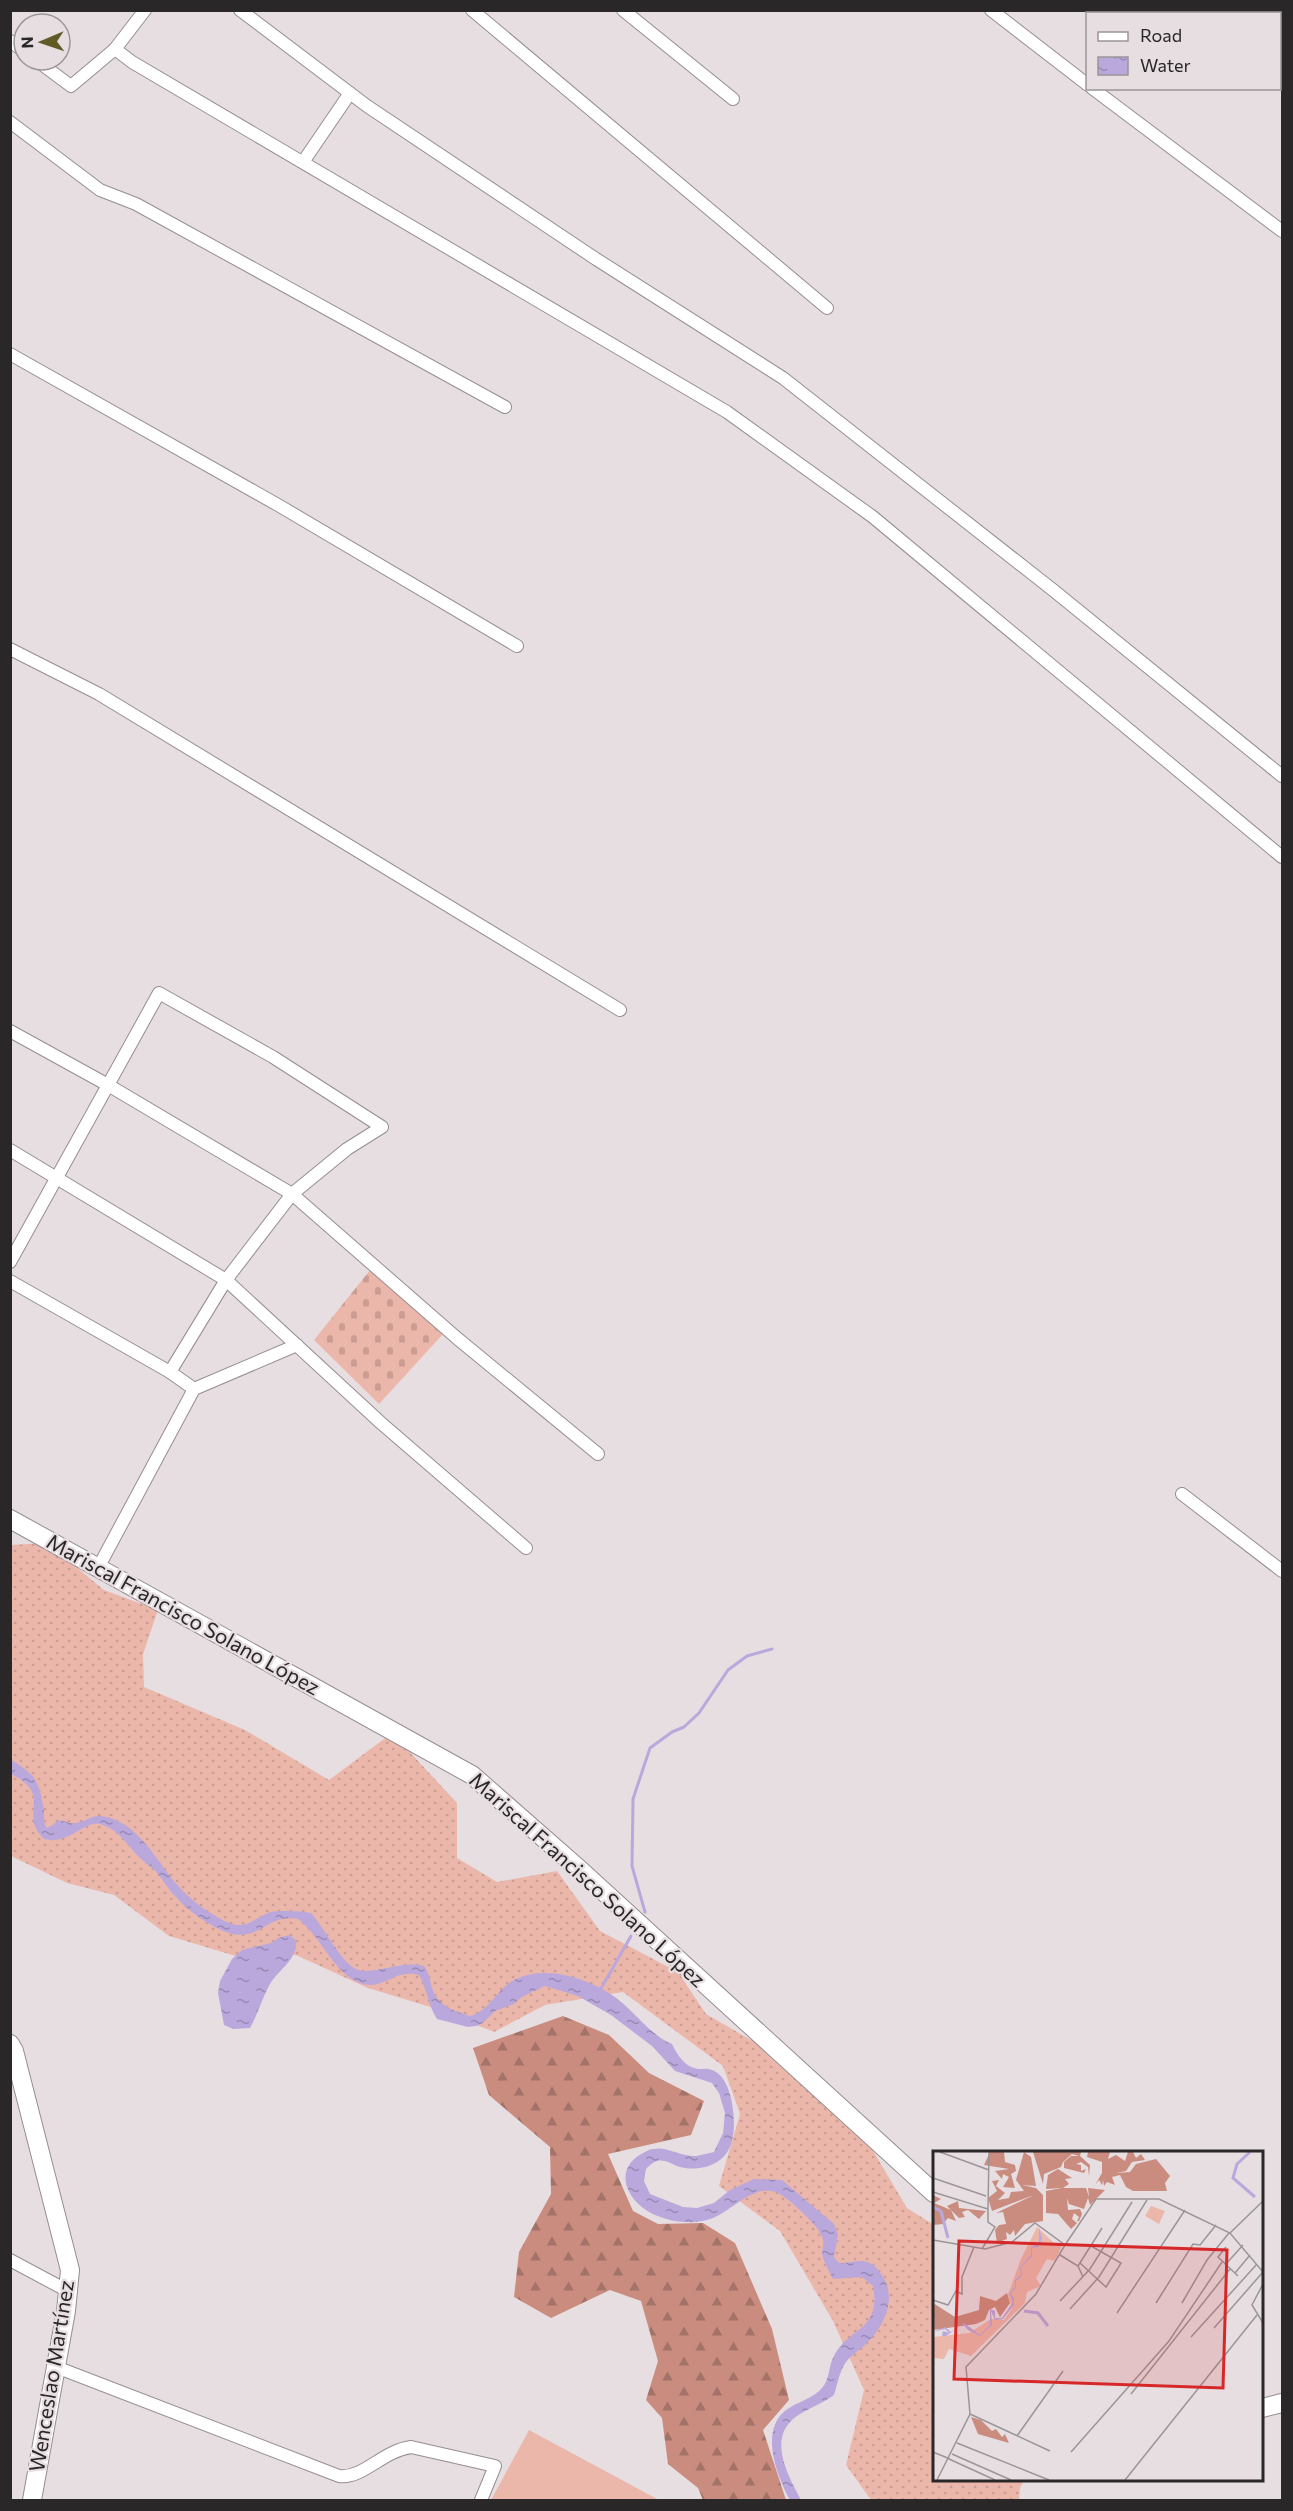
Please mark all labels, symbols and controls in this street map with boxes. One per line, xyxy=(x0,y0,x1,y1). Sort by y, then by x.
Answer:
north arrow xyxy=(12,12,72,72)
legend xyxy=(1086,12,1281,90)
text: Road xyxy=(1140,24,1182,46)
text: N xyxy=(17,36,36,49)
text: Water xyxy=(1140,54,1191,76)
street label: Mariscal Francisco Solano López xyxy=(43,1528,325,1699)
street label: Mariscal Francisco Solano López xyxy=(465,1766,711,1991)
inset map xyxy=(933,2151,1263,2481)
street label: Wenceslao Martínez xyxy=(23,2278,78,2473)

